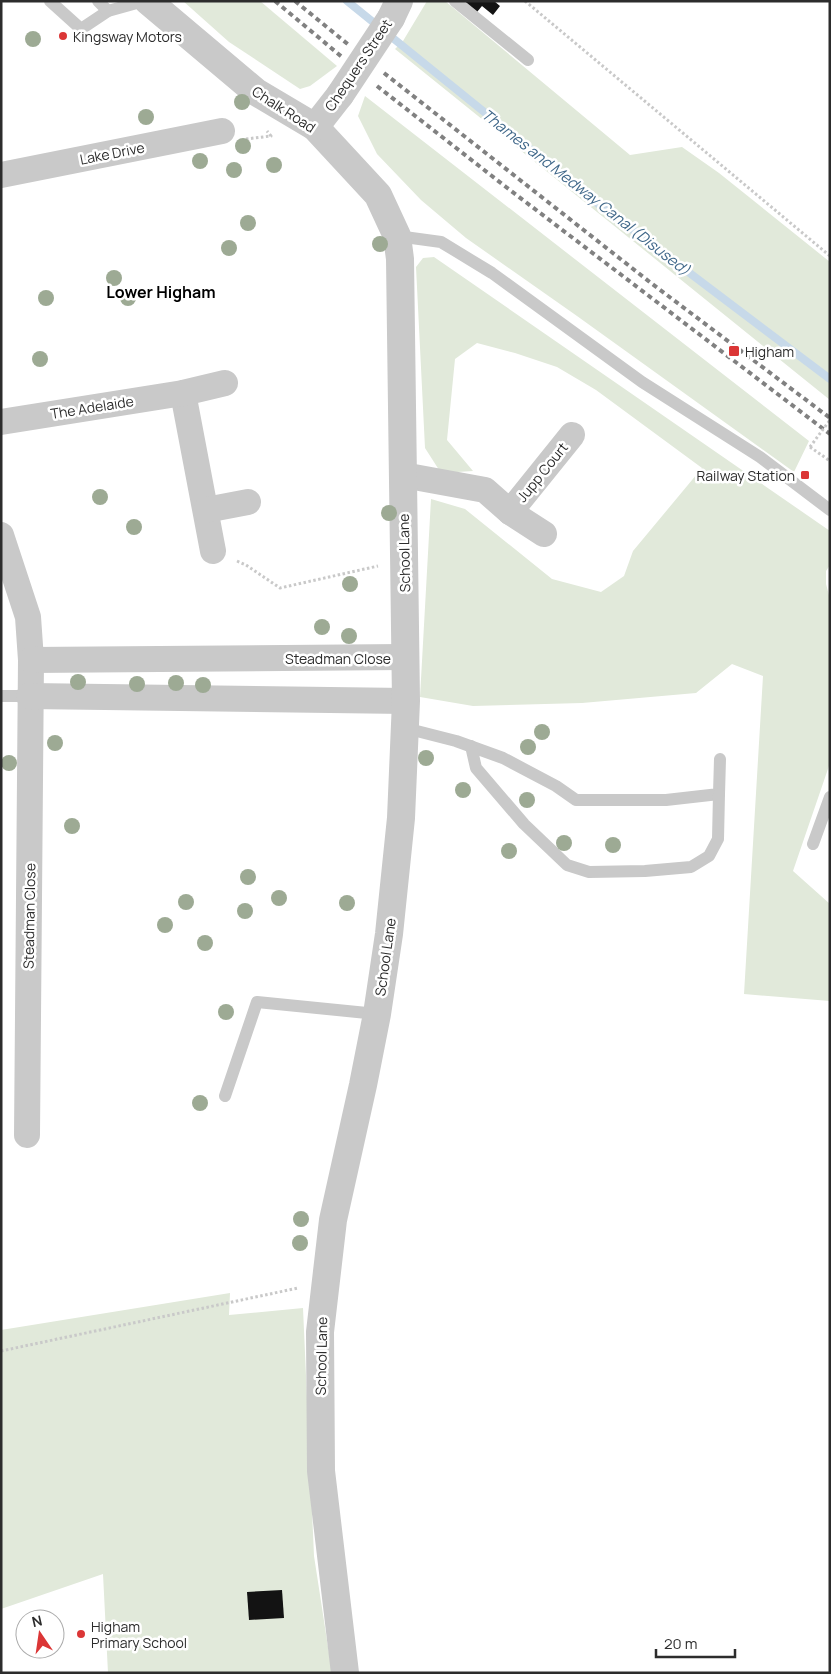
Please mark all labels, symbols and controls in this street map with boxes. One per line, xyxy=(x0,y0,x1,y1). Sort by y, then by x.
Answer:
street label: Chequers Street xyxy=(320,15,396,115)
place label: Kingsway Motors xyxy=(73,27,182,46)
marker: Kingsway Motors xyxy=(57,30,69,42)
street label: Chalk Road xyxy=(249,81,319,137)
water label: Thames and Medway Canal (Disused) xyxy=(477,104,695,280)
street label: Lake Drive xyxy=(78,137,146,169)
district label: Lower Higham xyxy=(106,281,216,303)
place label: Higham xyxy=(745,342,794,361)
marker: Higham xyxy=(727,344,741,358)
street label: The Adelaide xyxy=(49,391,135,423)
street label: Jupp Court xyxy=(512,438,572,506)
place label: Railway Station xyxy=(697,466,795,485)
marker: Railway Station xyxy=(799,469,811,481)
street label: School Lane xyxy=(394,513,414,593)
street label: Steadman Close xyxy=(285,649,391,668)
street label: Steadman Close xyxy=(19,863,39,969)
street label: School Lane xyxy=(370,917,400,997)
street label: School Lane xyxy=(311,1316,331,1396)
north arrow xyxy=(15,1609,65,1659)
text: N xyxy=(30,1610,44,1631)
place label: Higham Primary School xyxy=(91,1617,187,1652)
scale bar xyxy=(656,1626,735,1658)
marker: Higham Primary School xyxy=(75,1628,87,1640)
text: 20 m xyxy=(664,1633,697,1654)

